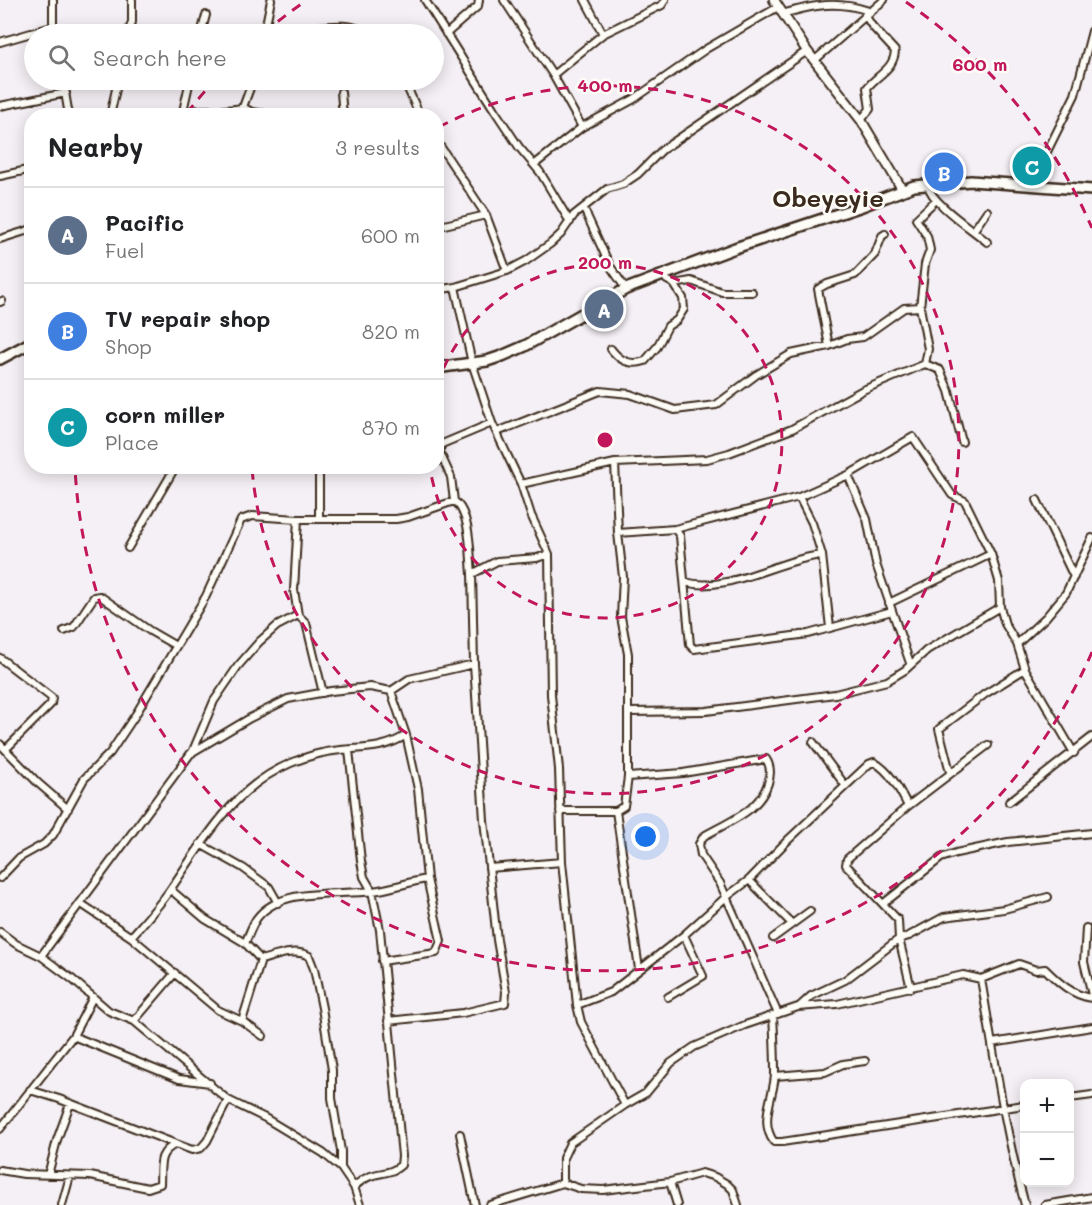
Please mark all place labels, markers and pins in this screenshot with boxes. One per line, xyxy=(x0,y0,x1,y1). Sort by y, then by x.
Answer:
pin: C xyxy=(1012,144,1052,188)
pin: B xyxy=(924,150,964,195)
pin: A xyxy=(584,286,624,332)
centre of rings xyxy=(595,430,615,450)

